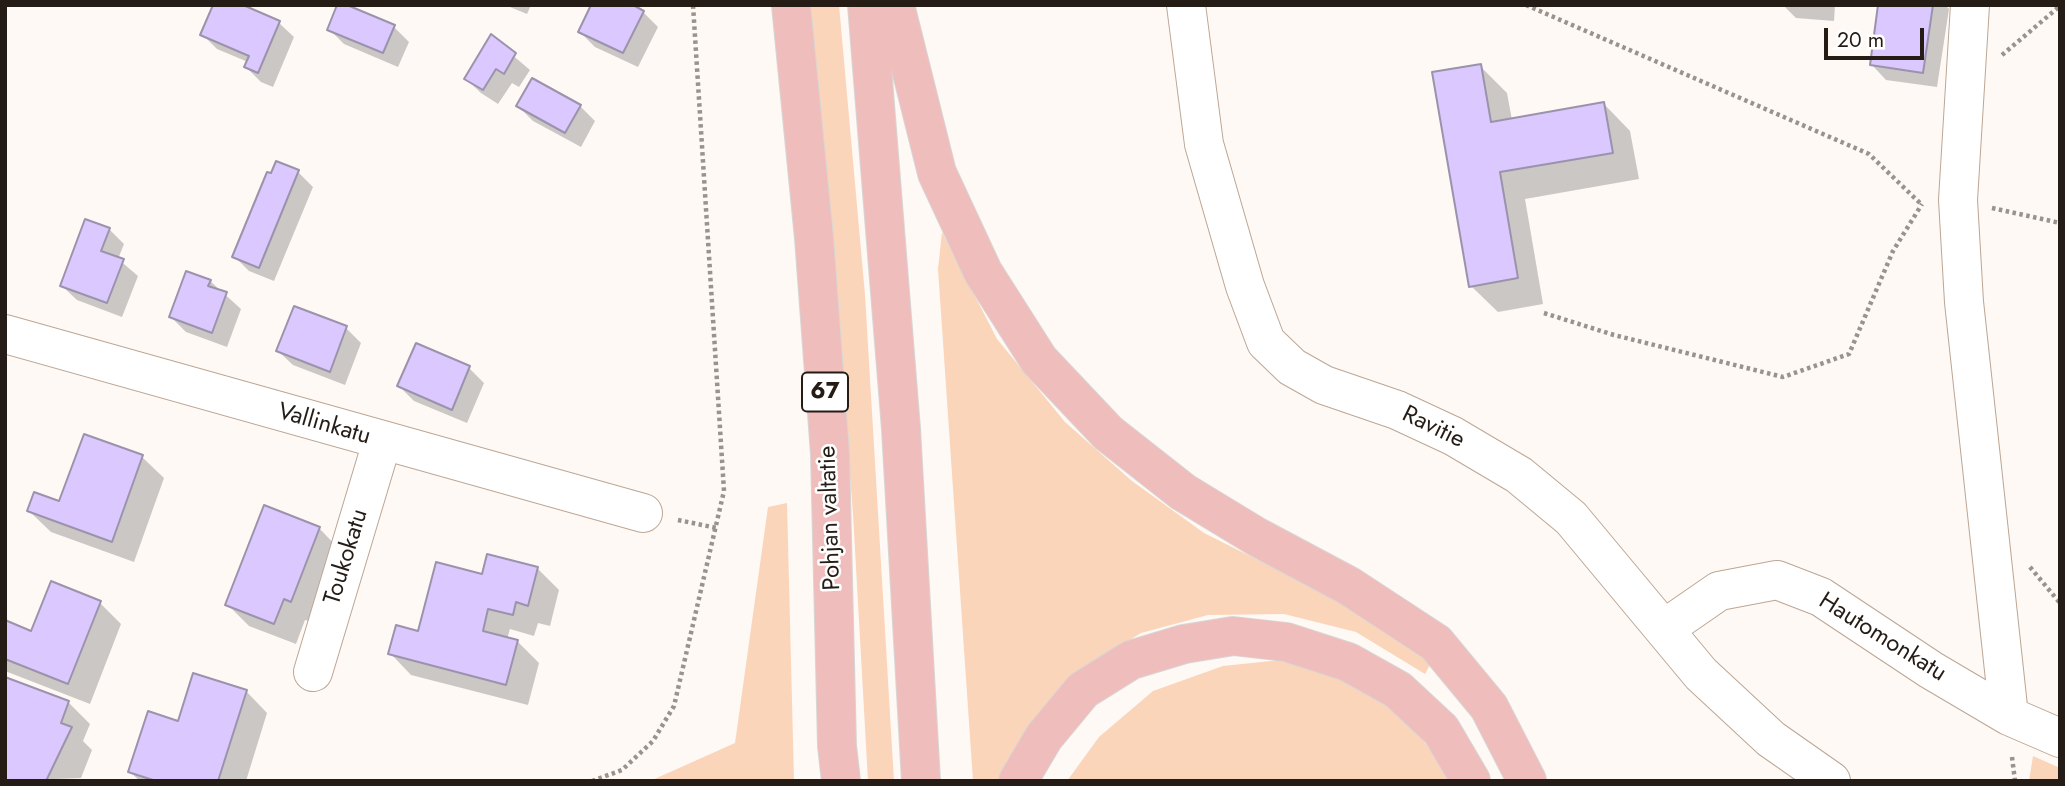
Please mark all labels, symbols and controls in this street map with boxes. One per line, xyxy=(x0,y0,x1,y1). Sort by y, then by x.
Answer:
scale bar xyxy=(1827,14,1927,58)
text: 20 m xyxy=(1837,25,1884,55)
road number: 67 xyxy=(802,372,848,412)
street label: Vallinkatu xyxy=(274,398,374,452)
street label: Ravitie xyxy=(1397,401,1469,455)
street label: Pohjan valtatie xyxy=(814,445,848,591)
street label: Toukokatu xyxy=(319,506,375,608)
street label: Hautomonkatu xyxy=(1813,587,1951,689)

